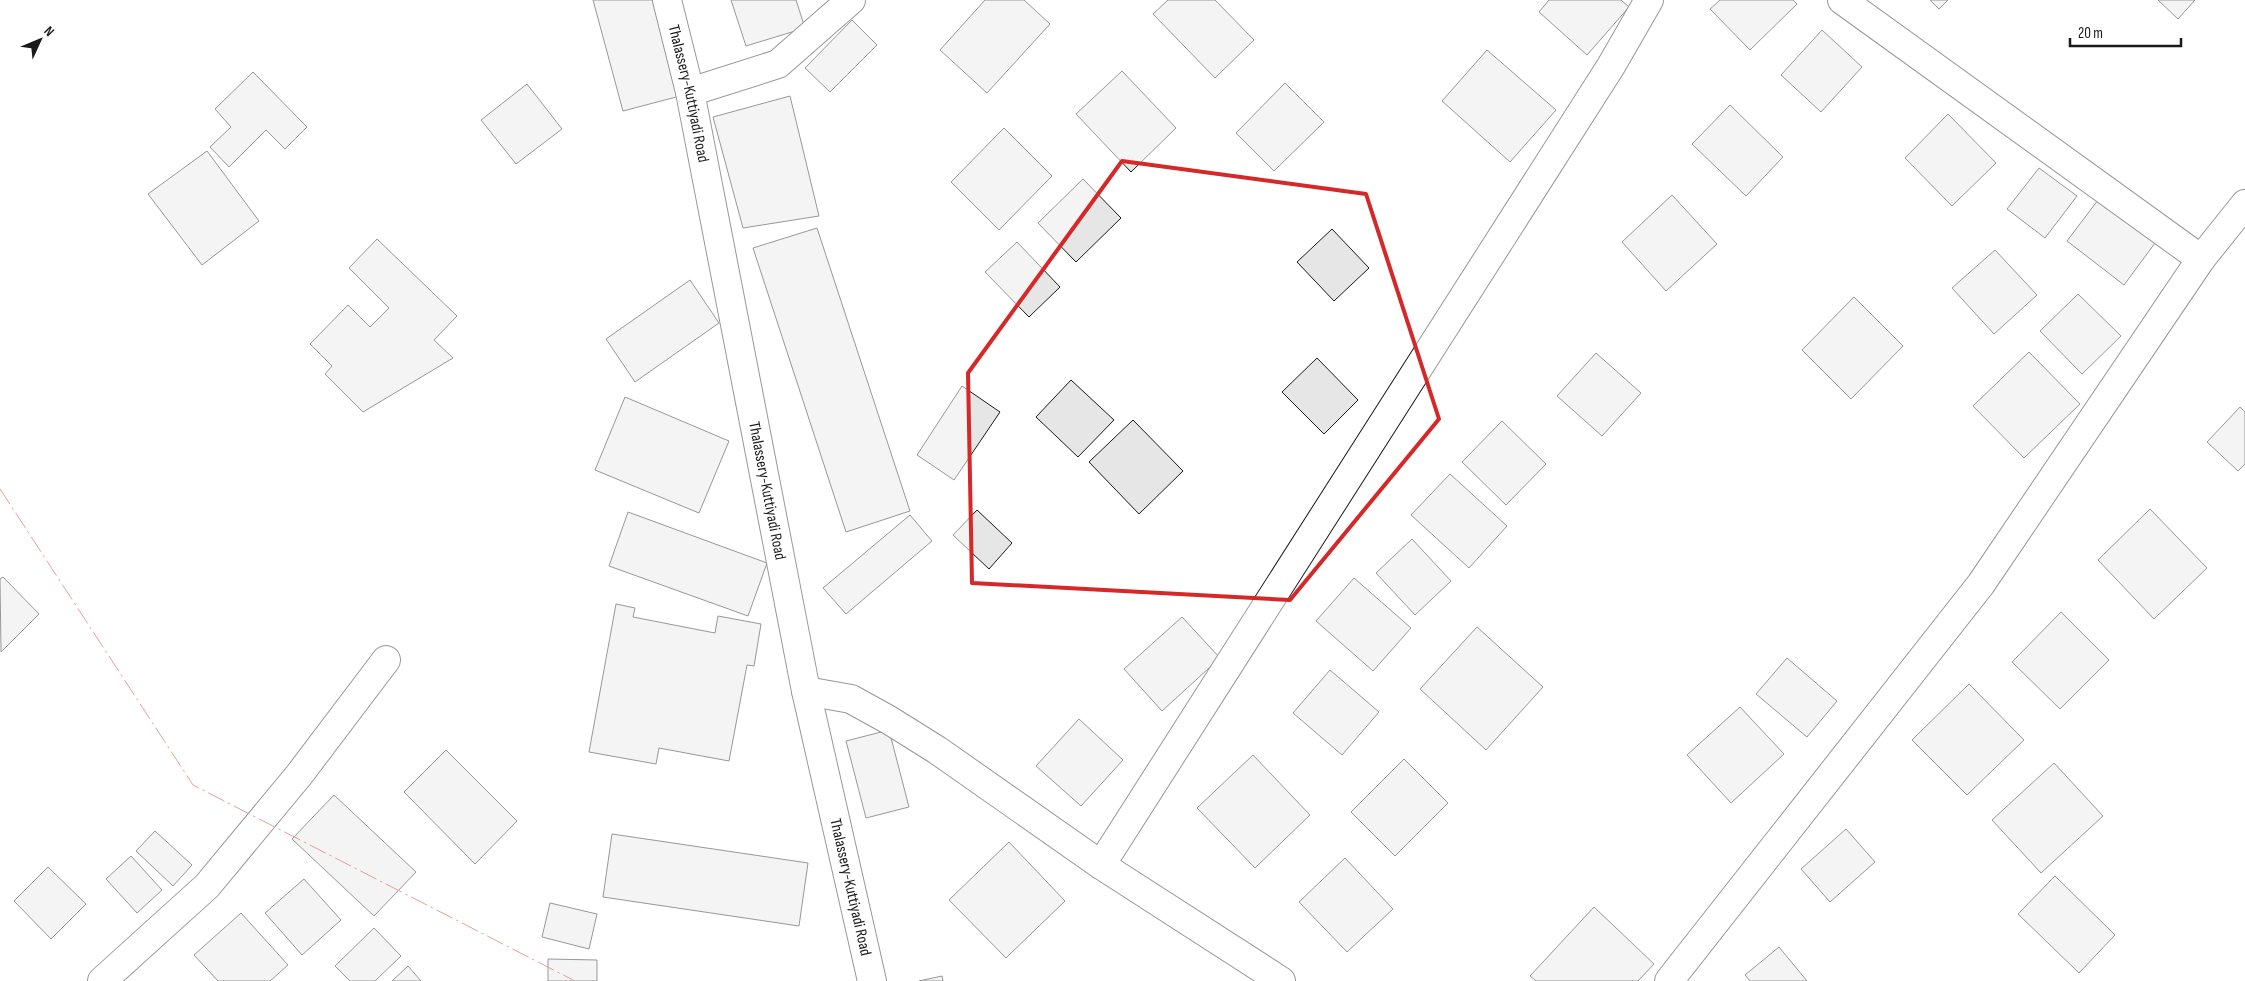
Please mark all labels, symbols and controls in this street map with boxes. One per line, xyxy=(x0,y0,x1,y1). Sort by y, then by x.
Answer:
north arrow xyxy=(15,15,65,65)
scale bar xyxy=(2070,15,2181,47)
text: N xyxy=(40,23,58,40)
street label: Thalassery-Kuttiyadi Road xyxy=(664,23,713,164)
text: 20 m xyxy=(2078,24,2103,43)
street label: Thalassery-Kuttiyadi Road xyxy=(745,420,790,562)
street label: Thalassery-Kuttiyadi Road xyxy=(826,816,875,958)

